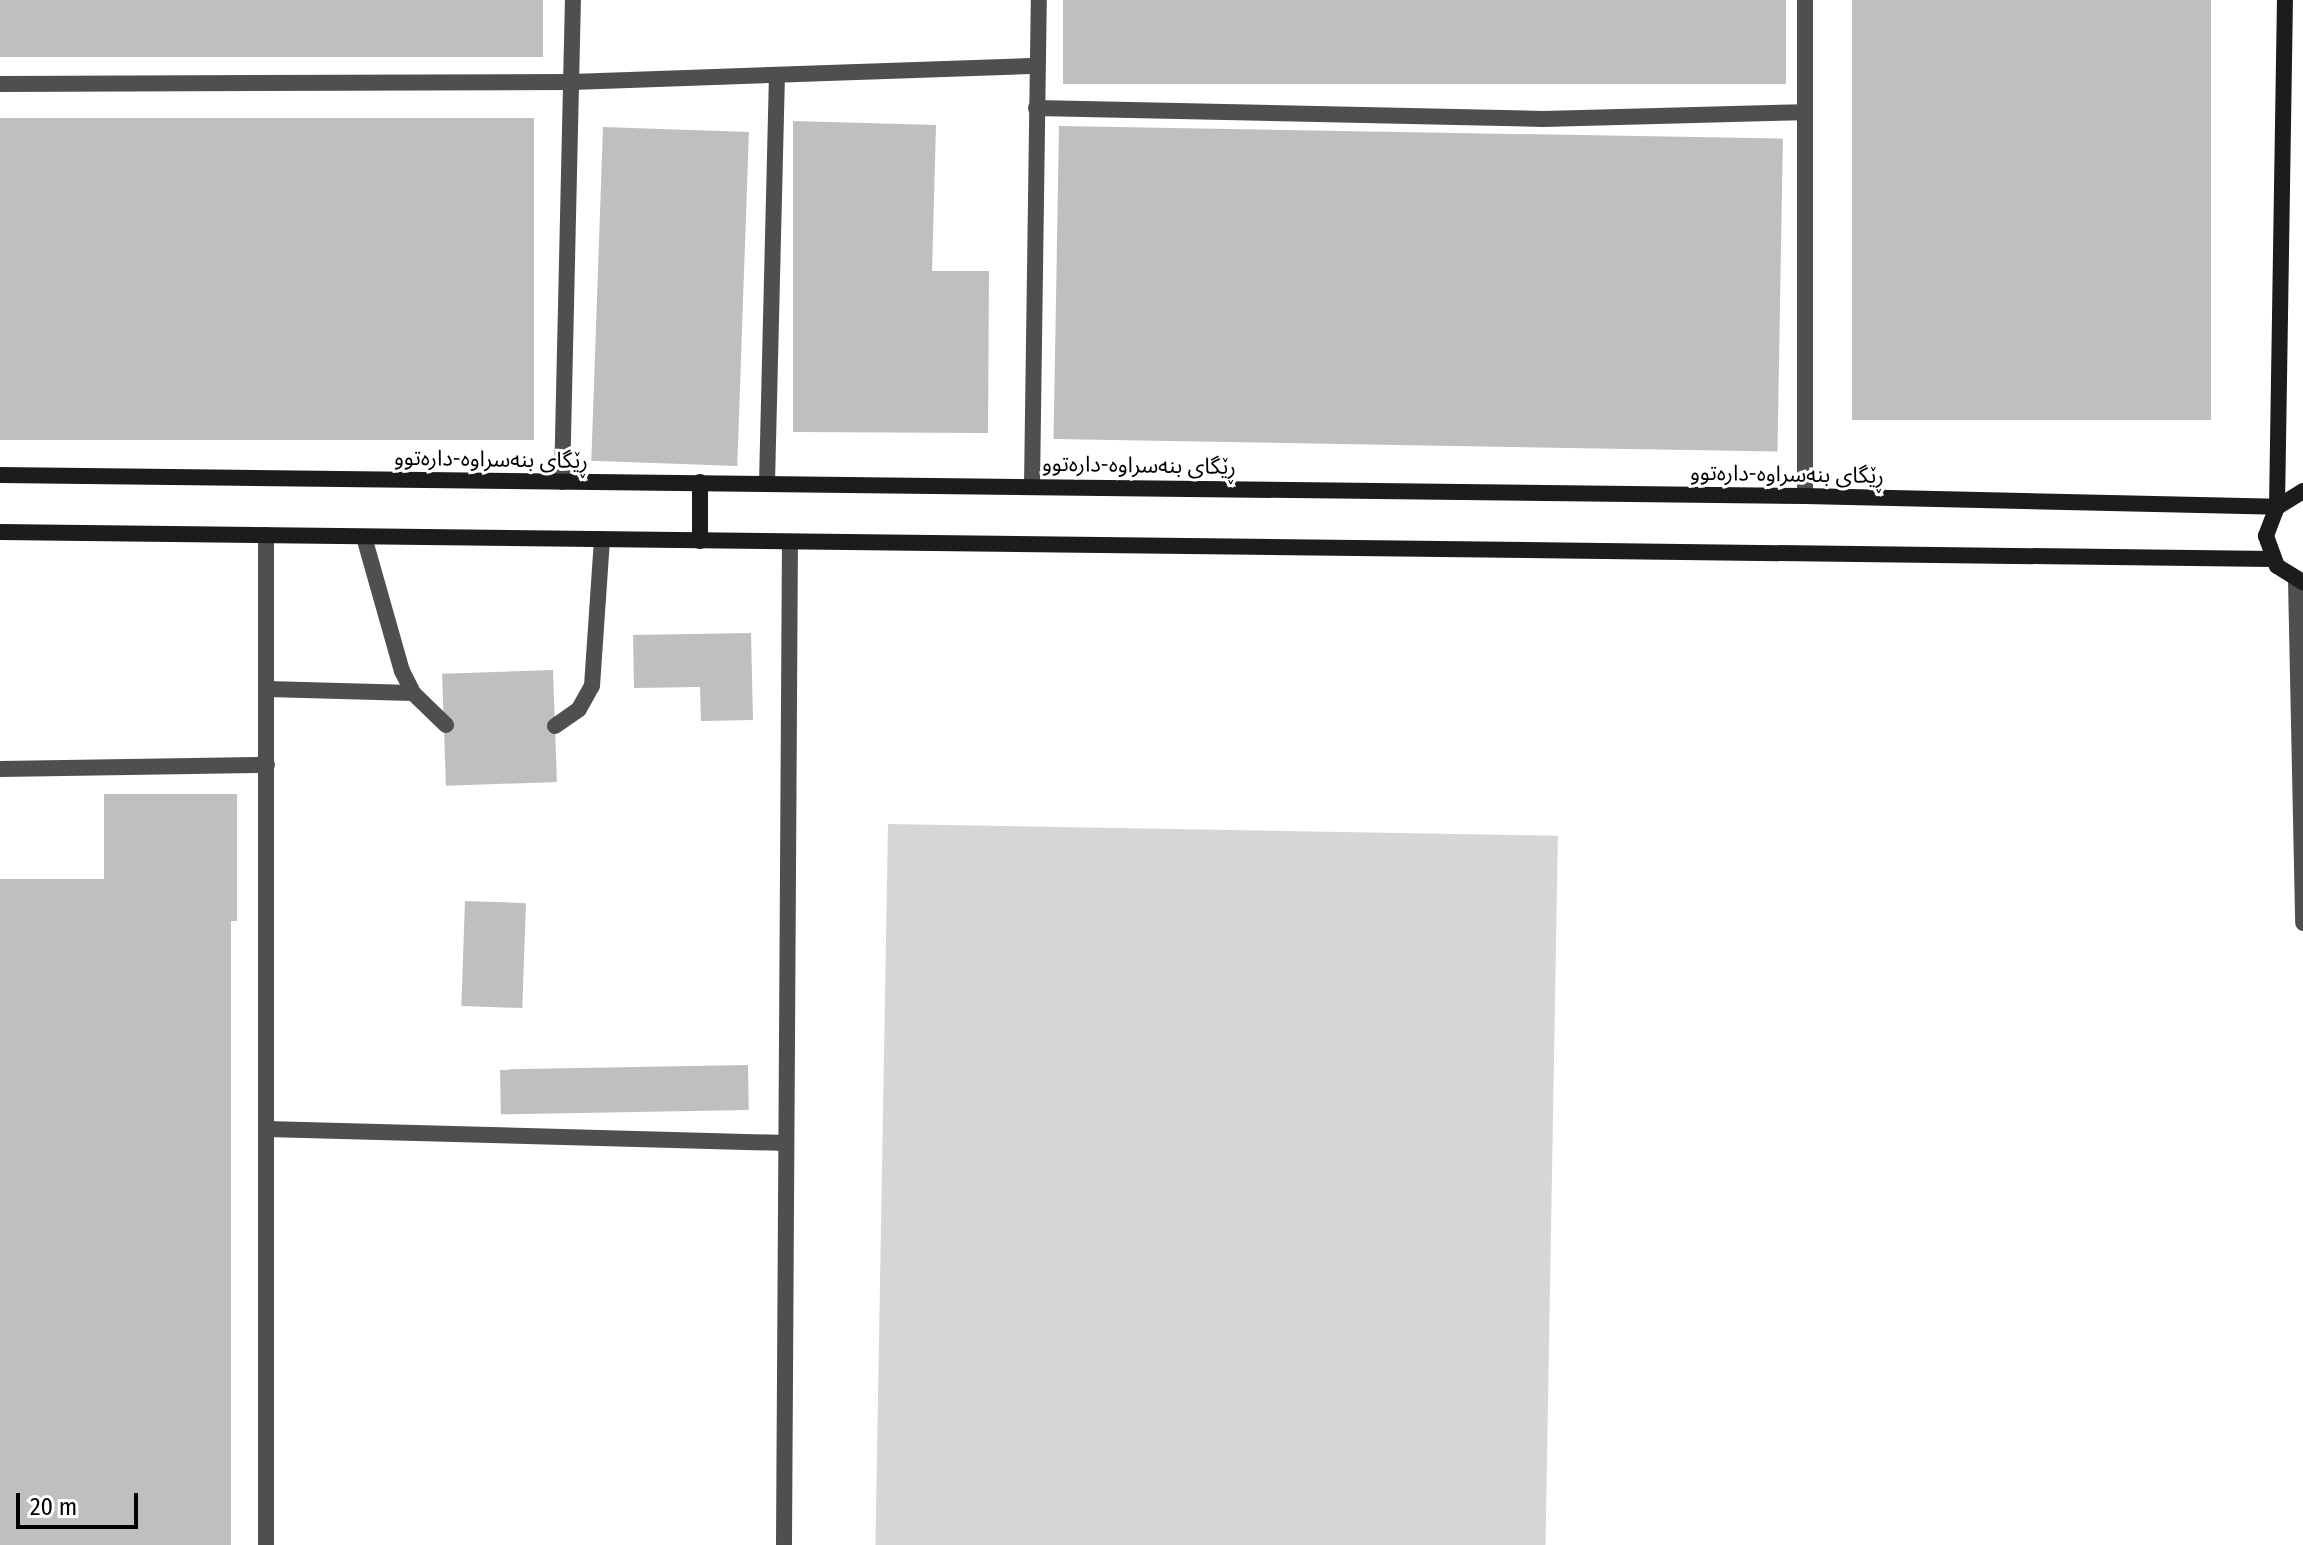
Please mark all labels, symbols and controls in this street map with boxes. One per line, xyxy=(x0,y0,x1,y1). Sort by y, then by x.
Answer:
street label: ڕێگای بنەسراوە-دارەتوو xyxy=(394,444,588,474)
street label: ڕێگای بنەسراوە-دارەتوو xyxy=(1042,450,1236,480)
street label: ڕێگای بنەسراوە-دارەتوو xyxy=(1690,459,1884,489)
scale bar xyxy=(20,1477,142,1527)
text: 20 m xyxy=(30,1493,77,1521)

